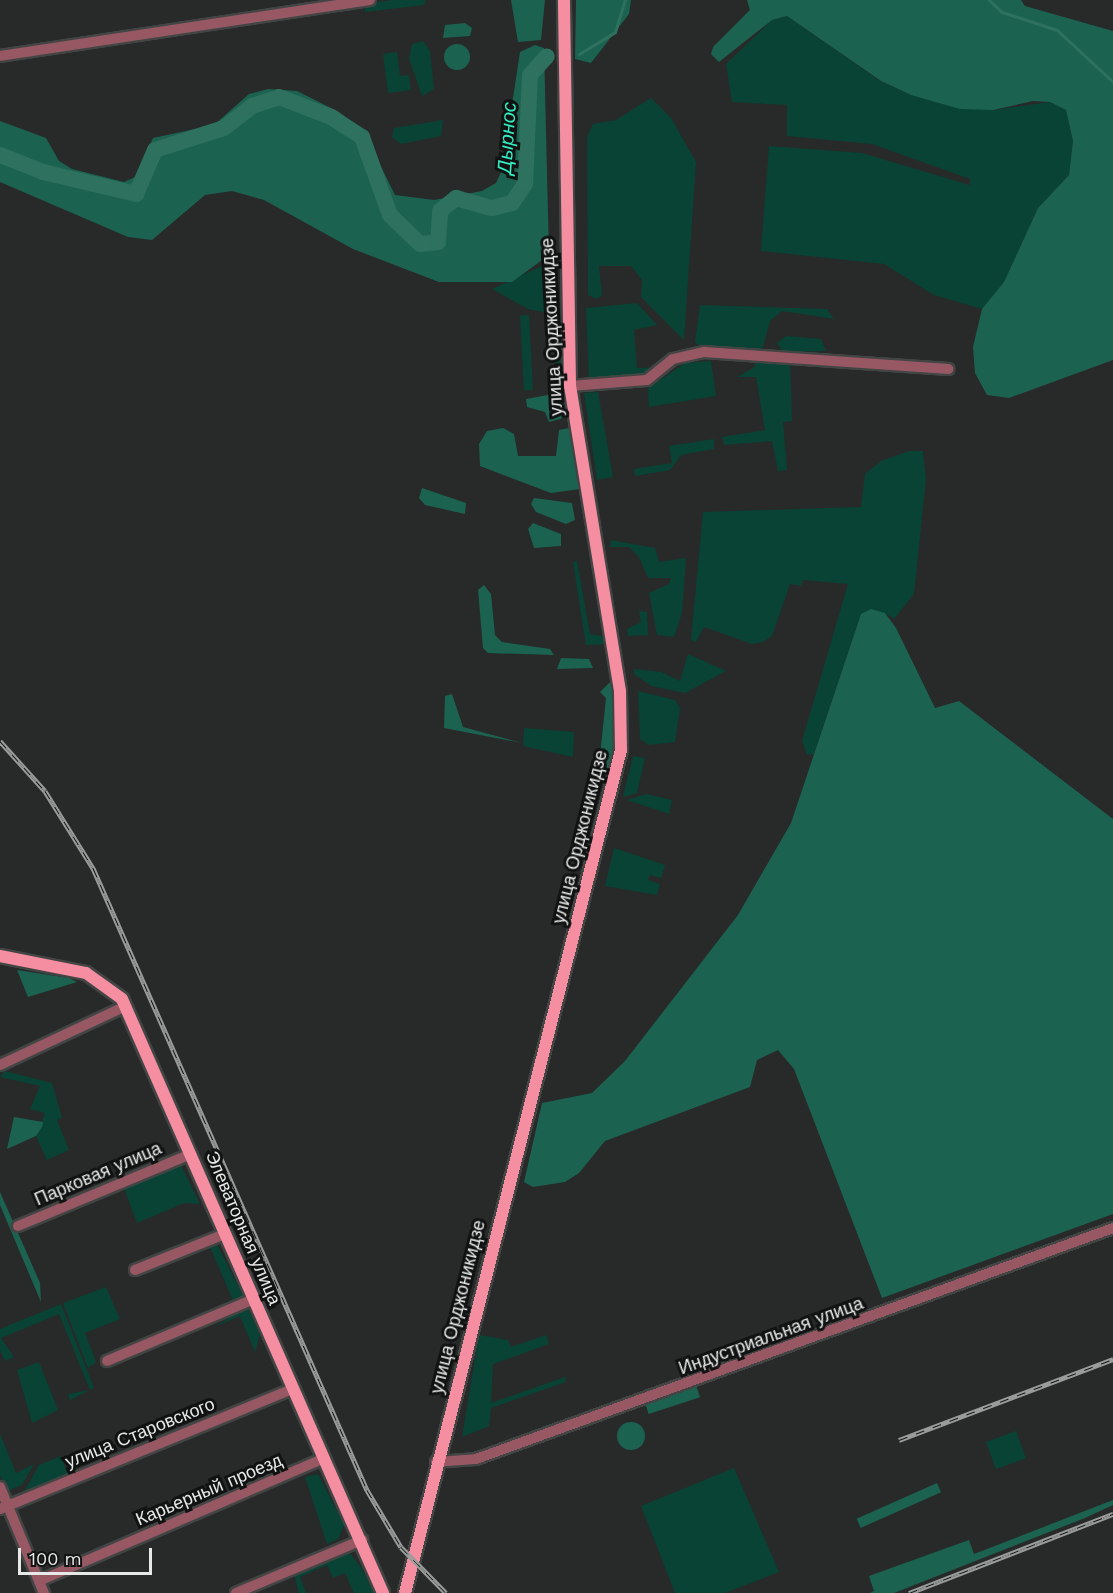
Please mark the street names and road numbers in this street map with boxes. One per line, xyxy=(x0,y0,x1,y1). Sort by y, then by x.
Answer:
street label: улица Орджоникидзе xyxy=(537,237,567,417)
street label: улица Орджоникидзе xyxy=(548,748,612,926)
street label: Парковая улица xyxy=(31,1138,165,1210)
street label: Элеваторная улица xyxy=(201,1148,285,1308)
street label: улица Орджоникидзе xyxy=(426,1218,490,1396)
street label: Индустриальная улица xyxy=(676,1293,866,1379)
street label: улица Старовского xyxy=(62,1393,218,1473)
street label: Карьерный проезд xyxy=(133,1449,285,1531)

